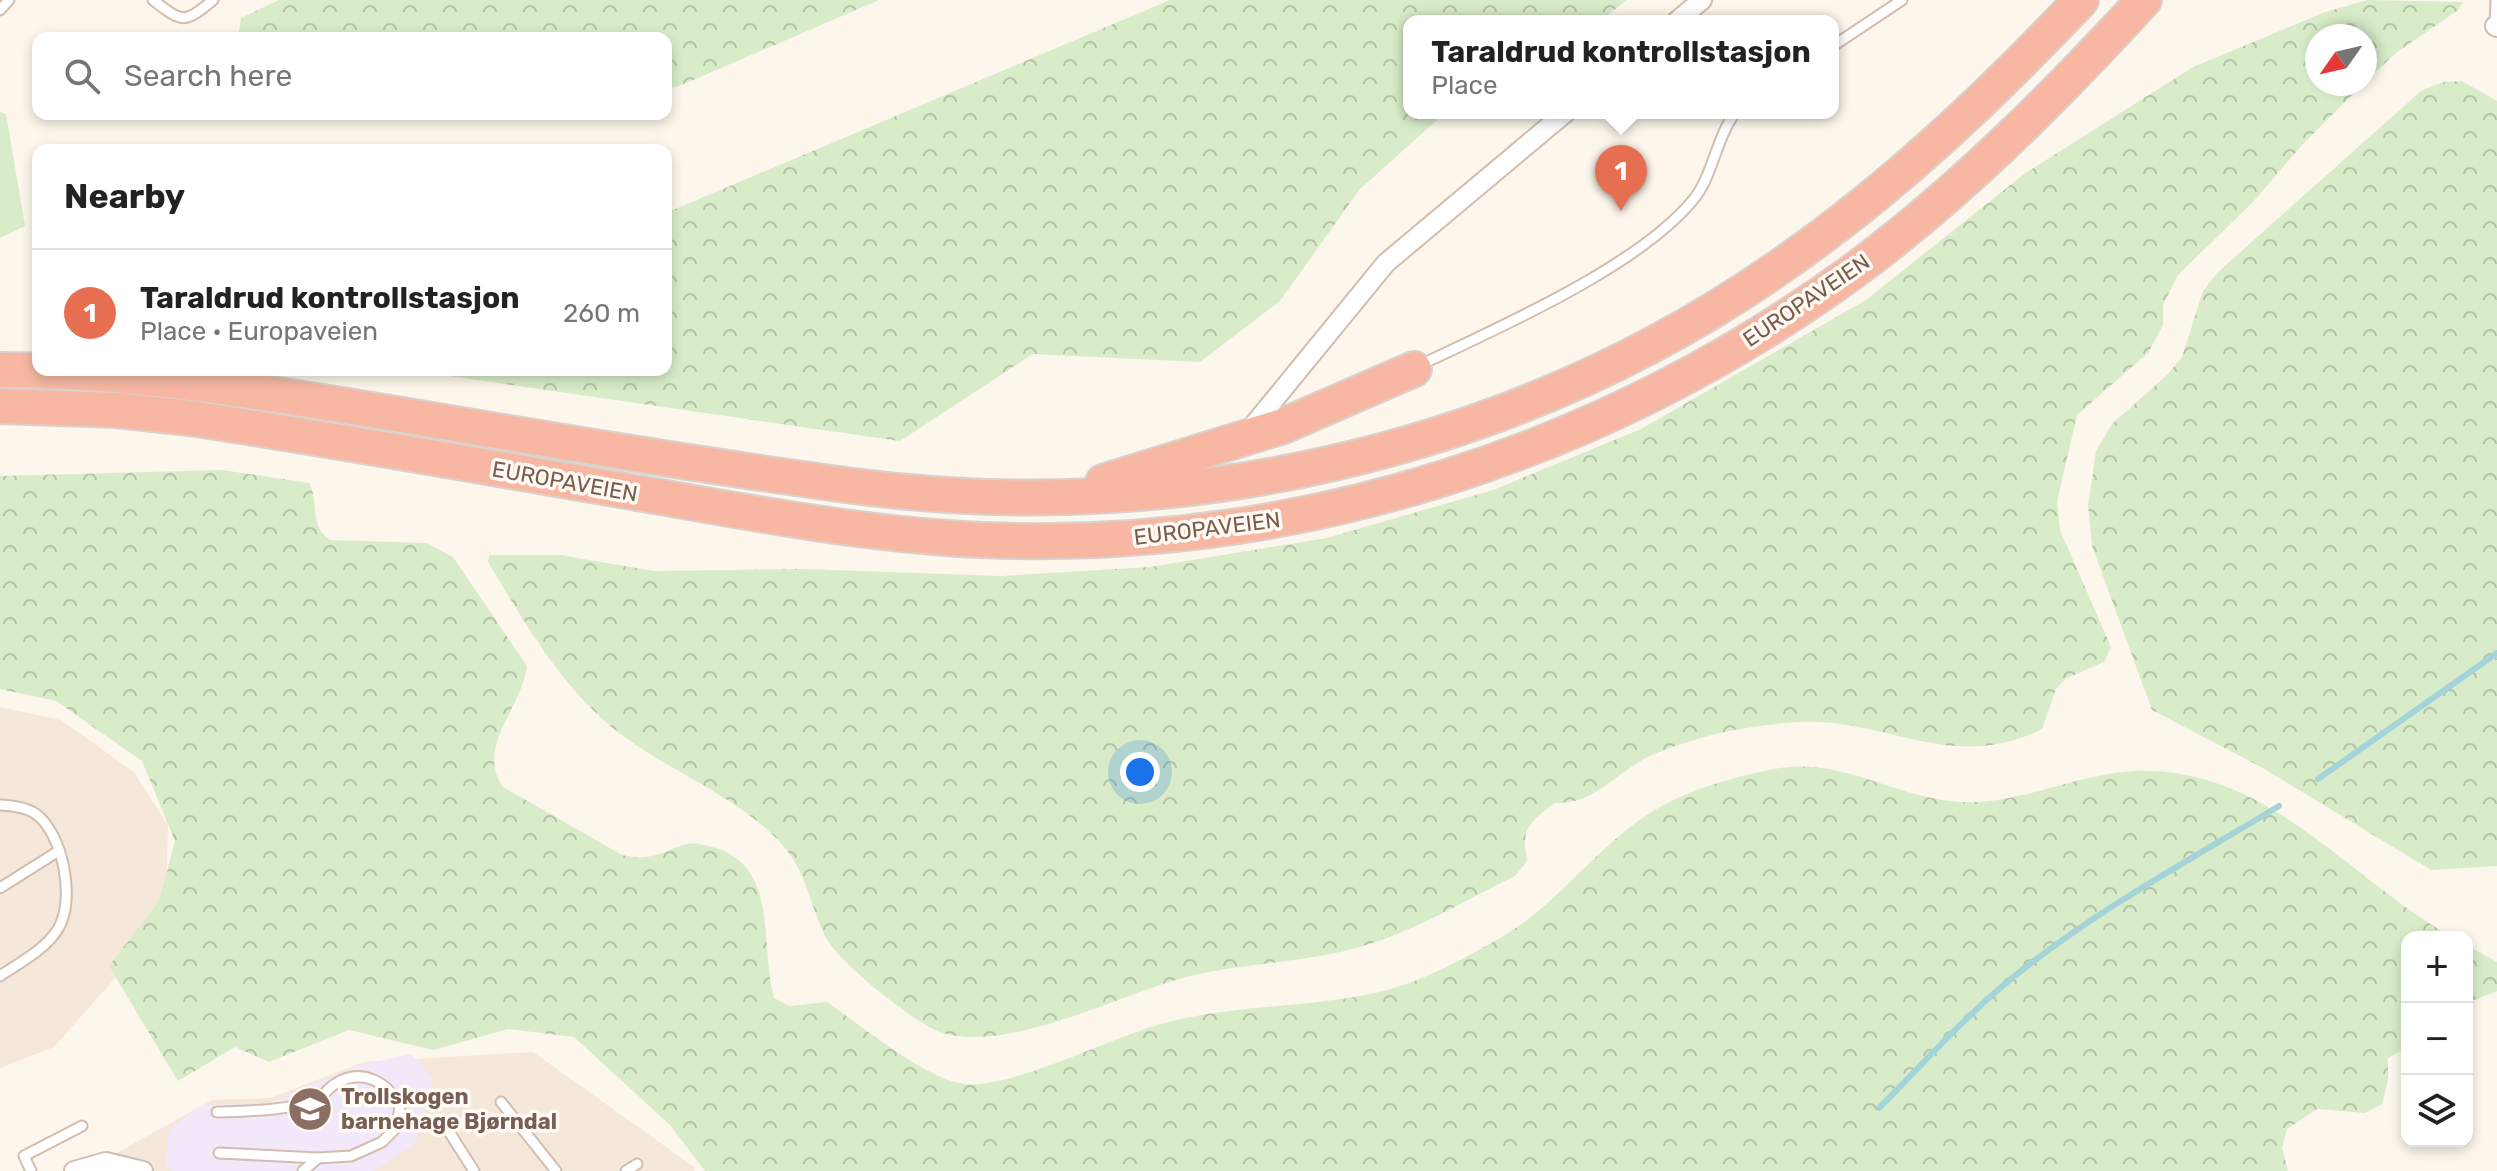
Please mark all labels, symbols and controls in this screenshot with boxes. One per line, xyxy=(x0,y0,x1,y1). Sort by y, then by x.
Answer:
popup xyxy=(1403,15,1839,119)
north arrow xyxy=(2305,24,2377,96)
search box xyxy=(32,32,672,120)
text: Taraldrud kontrollstasjon xyxy=(1431,34,1811,70)
icon: search xyxy=(60,54,104,98)
text: Search here xyxy=(124,58,292,94)
text: Place xyxy=(1431,70,1498,101)
pin: 1 xyxy=(1595,145,1647,211)
text: Nearby xyxy=(64,176,185,217)
street label: EUROPAVEIEN xyxy=(1738,248,1875,353)
text: Taraldrud kontrollstasjon xyxy=(140,280,520,316)
text: 1 xyxy=(84,298,96,329)
text: 260 m xyxy=(563,298,640,329)
text: Place · Europaveien xyxy=(140,316,378,347)
street label: EUROPAVEIEN xyxy=(490,455,640,508)
street label: EUROPAVEIEN xyxy=(1132,506,1282,551)
your location xyxy=(1120,752,1160,792)
map controls xyxy=(2401,931,2473,1147)
button: + xyxy=(2401,931,2473,1003)
button: − xyxy=(2401,1003,2473,1075)
button: layers xyxy=(2401,1075,2473,1147)
place label: Trollskogen barnehage Bjørndal xyxy=(341,1083,557,1135)
school or university icon: Trollskogen barnehage Bjørndal xyxy=(286,1085,334,1133)

